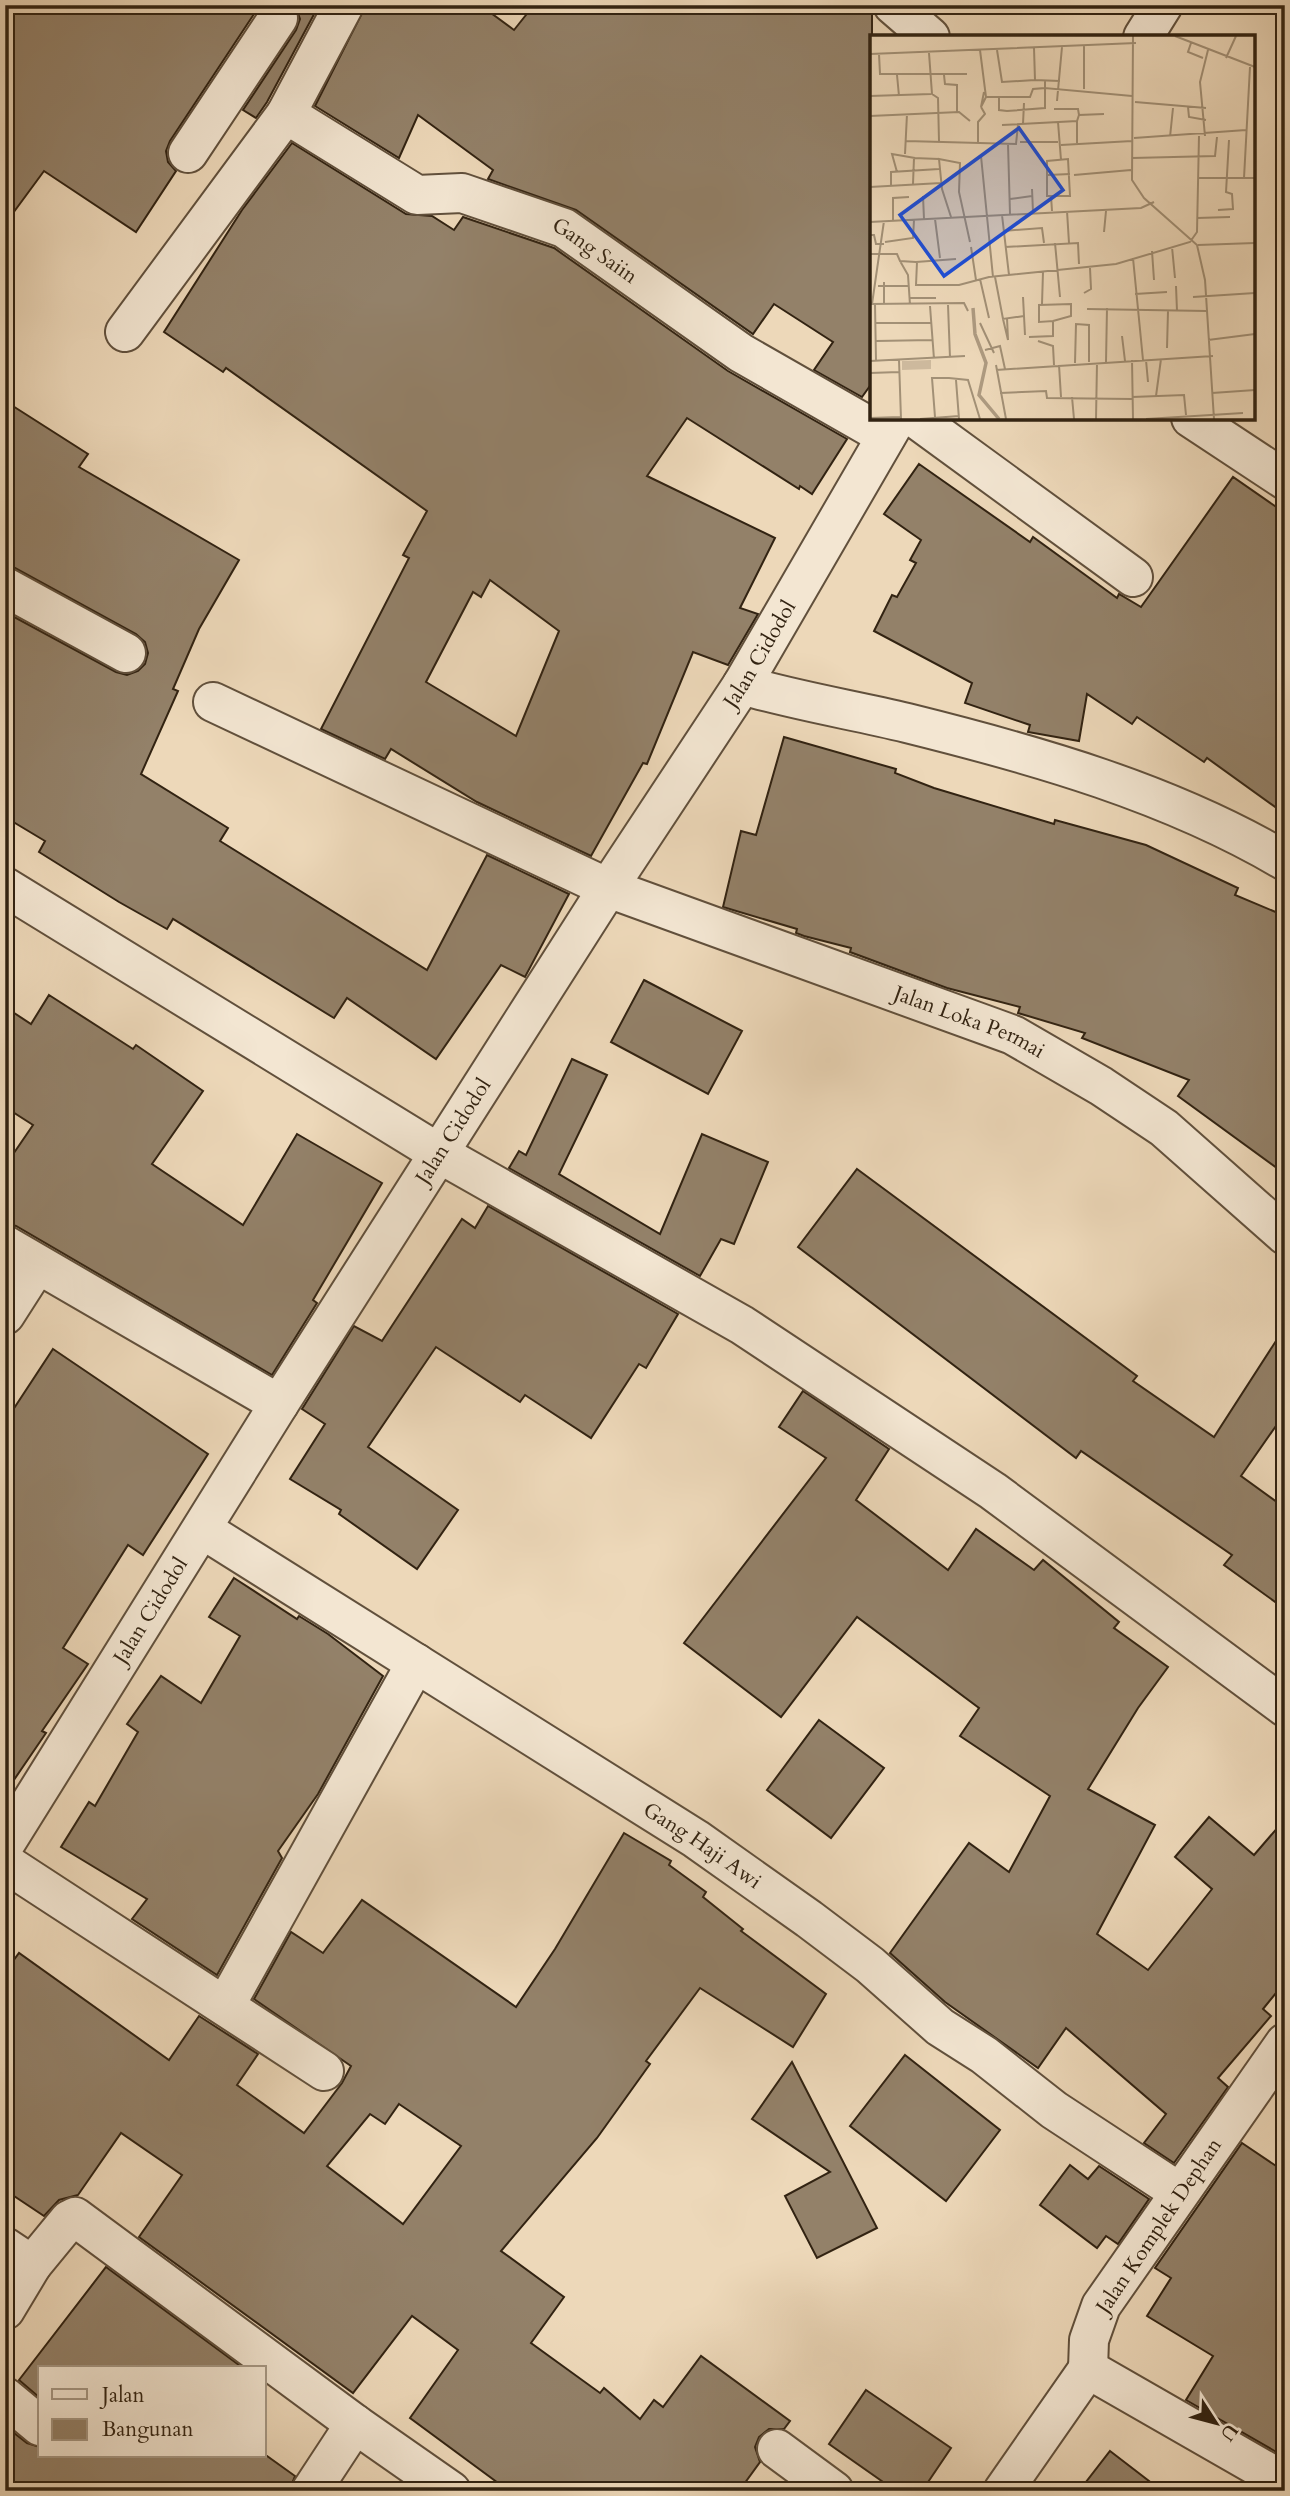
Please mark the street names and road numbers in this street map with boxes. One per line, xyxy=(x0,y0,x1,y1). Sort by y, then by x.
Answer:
street label: Gang Saiin xyxy=(549,211,644,290)
street label: Jalan Cidodol xyxy=(715,595,803,716)
street label: Jalan Loka Permai xyxy=(887,977,1051,1065)
street label: Jalan Cidodol xyxy=(407,1072,498,1192)
street label: Jalan Cidodol xyxy=(105,1552,195,1672)
street label: Gang Haji Awi xyxy=(638,1795,767,1896)
street label: Jalan Komplek Dephan xyxy=(1088,2132,1229,2322)

